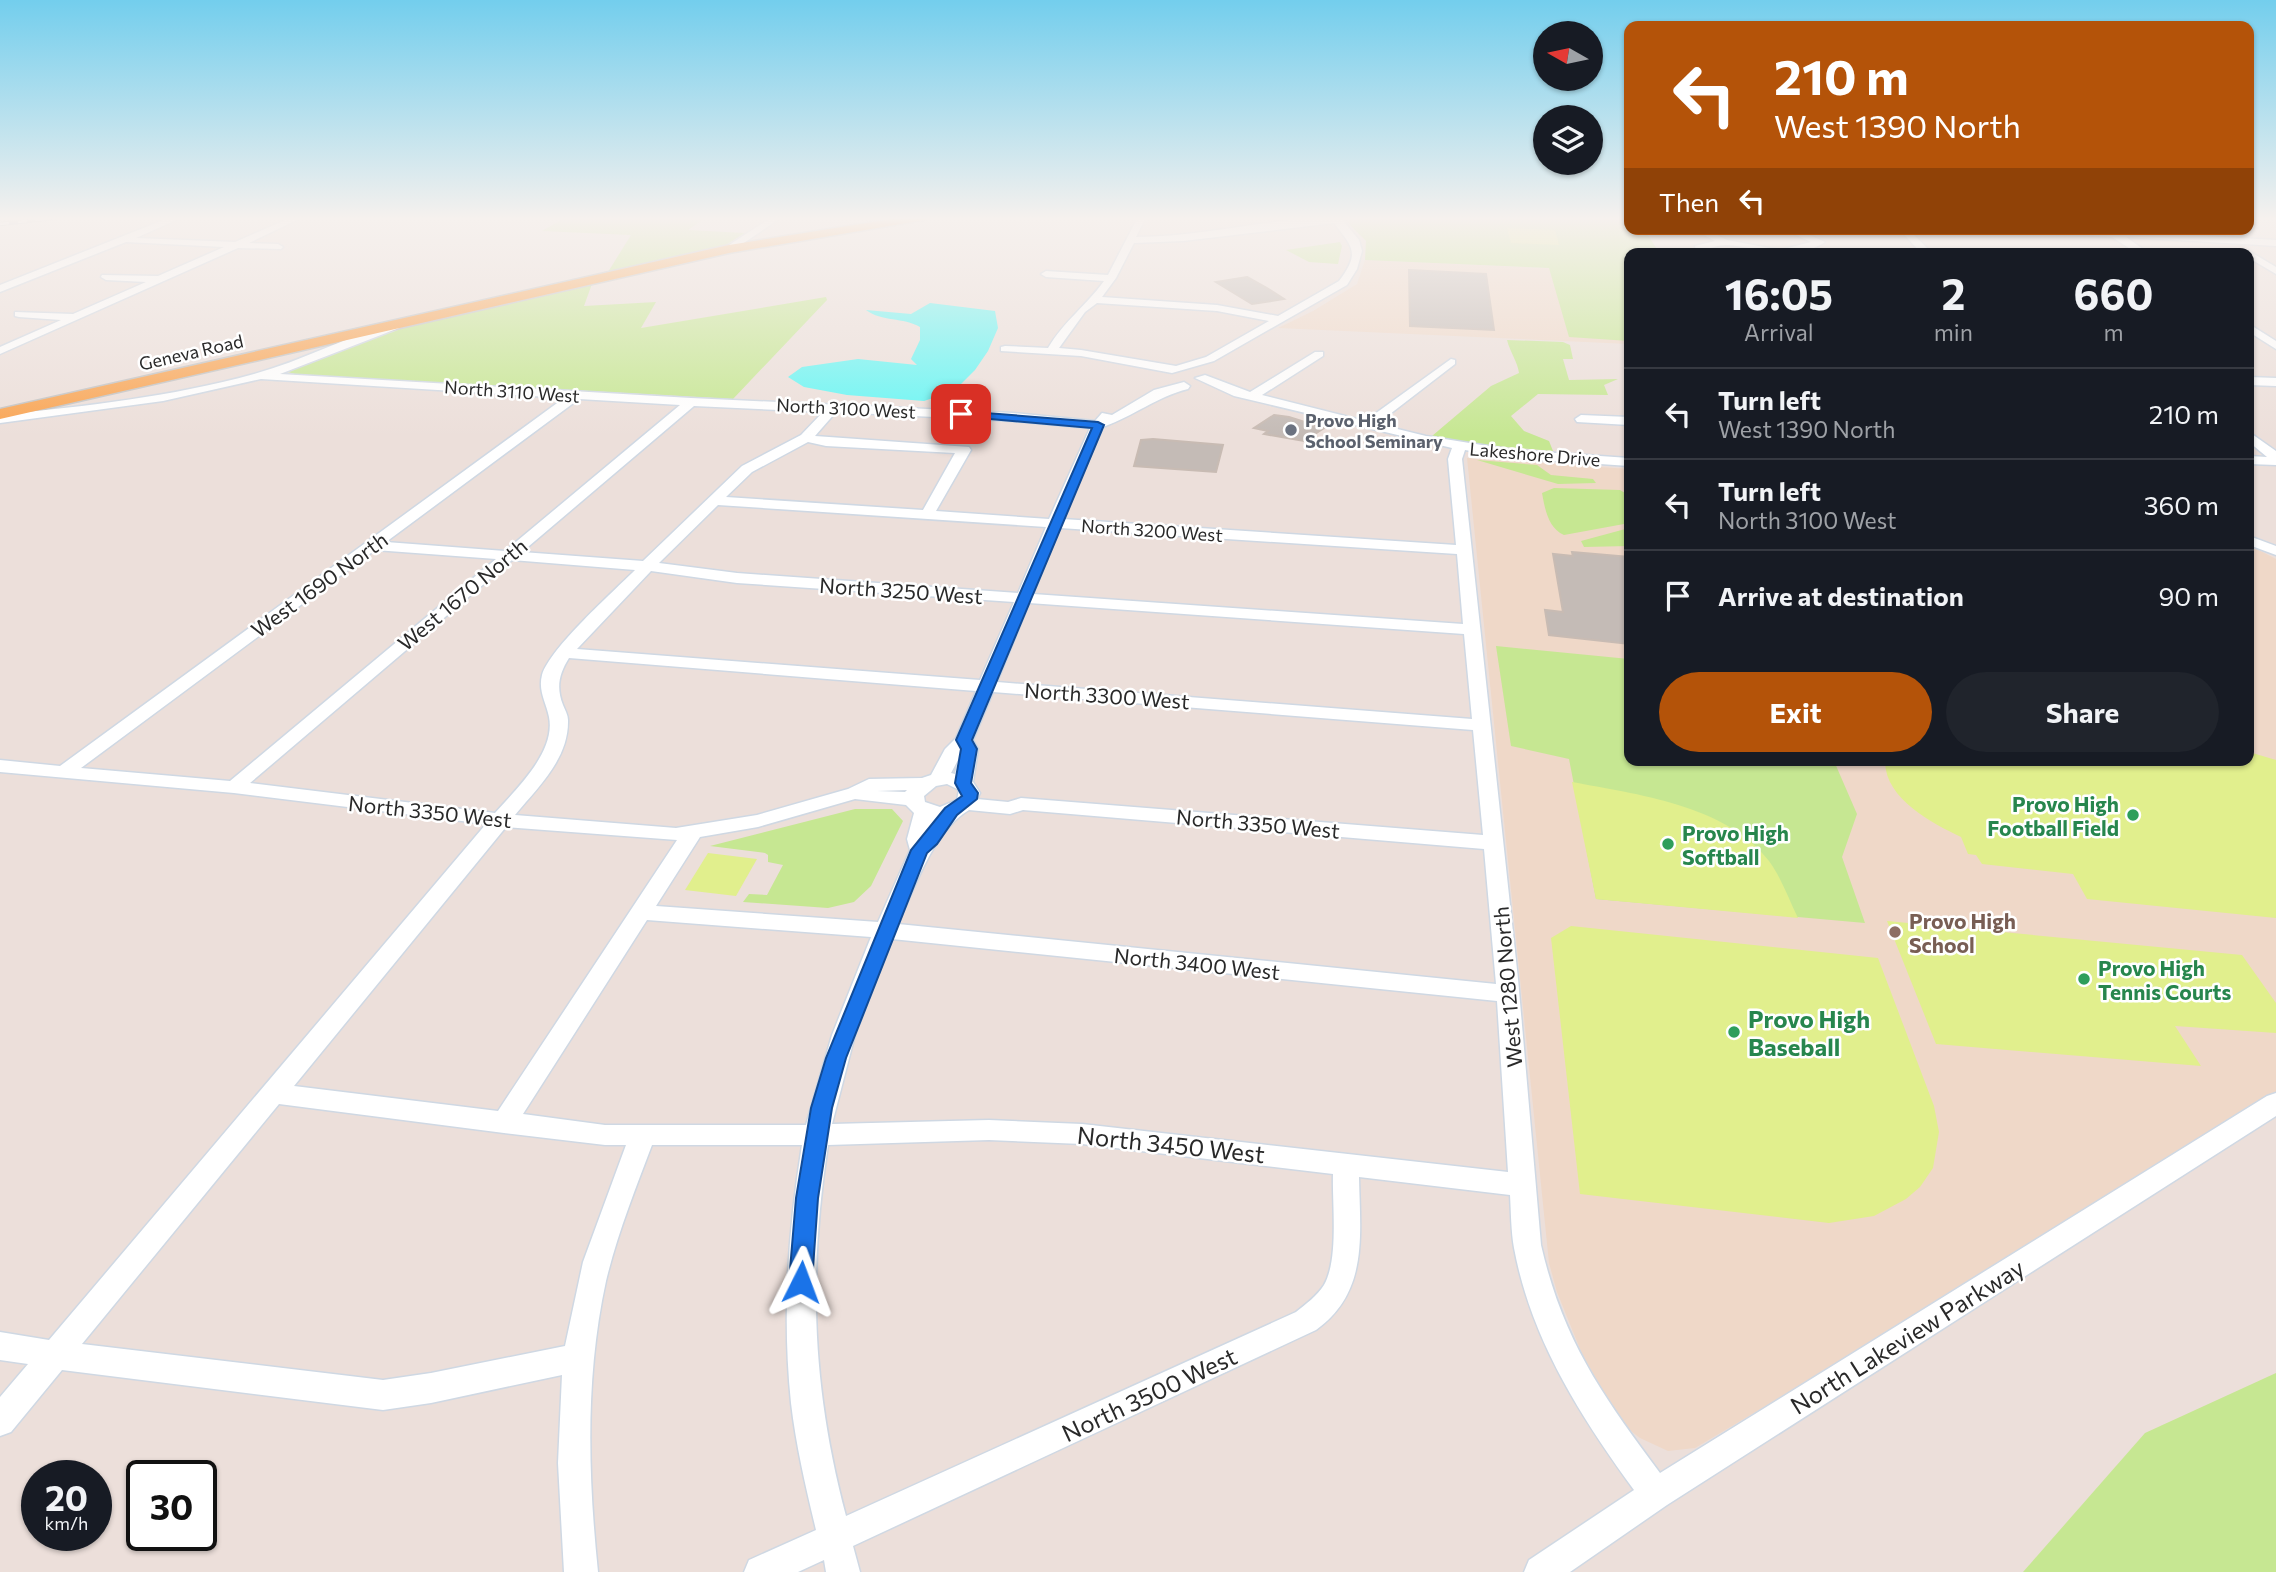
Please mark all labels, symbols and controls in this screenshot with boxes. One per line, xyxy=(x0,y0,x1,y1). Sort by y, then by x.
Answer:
north arrow xyxy=(1533,21,1603,91)
map controls xyxy=(1533,21,1603,175)
text: 210 m xyxy=(1774,45,1909,105)
icon: left xyxy=(1659,49,1750,140)
button: layers xyxy=(1533,105,1603,175)
text: West 1390 North xyxy=(1774,105,2021,145)
icon: left xyxy=(1733,182,1771,220)
text: Then xyxy=(1659,186,1719,217)
text: 16:05 xyxy=(1725,267,1833,319)
text: 2 xyxy=(1941,267,1965,319)
text: 660 xyxy=(2074,267,2153,319)
text: Arrival xyxy=(1744,318,1814,346)
text: min xyxy=(1934,318,1973,346)
text: m xyxy=(2103,318,2123,346)
street label: Geneva Road xyxy=(137,329,245,375)
street label: North 3110 West xyxy=(444,375,580,407)
pin xyxy=(931,384,991,444)
text: Turn left xyxy=(1718,384,1821,415)
street label: North 3100 West xyxy=(776,393,916,423)
icon: arrive xyxy=(942,395,980,433)
icon: left xyxy=(1659,395,1697,433)
text: 210 m xyxy=(2149,398,2219,429)
place label: Provo High School Seminary xyxy=(1305,409,1443,452)
text: West 1390 North xyxy=(1718,415,1895,443)
marker: Provo High School Seminary xyxy=(1283,422,1299,438)
street label: Lakeshore Drive xyxy=(1469,437,1601,471)
text: Turn left xyxy=(1718,475,1821,506)
icon: left xyxy=(1659,486,1697,524)
text: 360 m xyxy=(2144,489,2219,520)
text: North 3100 West xyxy=(1718,506,1896,534)
street label: North 3200 West xyxy=(1080,514,1224,546)
street label: West 1690 North xyxy=(246,526,392,642)
street label: West 1670 North xyxy=(392,533,532,655)
street label: North 3250 West xyxy=(818,572,984,608)
icon: arrive xyxy=(1659,577,1697,615)
text: Arrive at destination xyxy=(1718,580,1964,611)
text: 90 m xyxy=(2159,580,2219,611)
button: Exit xyxy=(1659,672,1932,752)
button: Share xyxy=(1946,672,2219,752)
street label: North 3300 West xyxy=(1023,677,1191,713)
street label: North 3350 West xyxy=(347,790,513,832)
place label: Provo High Football Field xyxy=(1987,791,2119,840)
street label: North 3350 West xyxy=(1175,803,1341,843)
marker: Provo High Football Field xyxy=(2125,807,2141,823)
place label: Provo High Softball xyxy=(1682,820,1789,869)
marker: Provo High Softball xyxy=(1660,836,1676,852)
street label: West 1280 North xyxy=(1488,905,1526,1069)
place label: Provo High School xyxy=(1909,908,2016,957)
marker: Provo High School xyxy=(1887,924,1903,940)
street label: North 3400 West xyxy=(1113,942,1281,984)
place label: Provo High Tennis Courts xyxy=(2098,955,2231,1004)
marker: Provo High Tennis Courts xyxy=(2076,971,2092,987)
place label: Provo High Baseball xyxy=(1748,1004,1870,1061)
marker: Provo High Baseball xyxy=(1726,1024,1742,1040)
street label: North 3450 West xyxy=(1076,1120,1266,1168)
position arrow xyxy=(764,1245,838,1319)
street label: North Lakeview Parkway xyxy=(1785,1252,2029,1420)
street label: North 3500 West xyxy=(1057,1341,1241,1447)
speed limit sign: 30 xyxy=(126,1460,217,1551)
text: 20 xyxy=(45,1475,88,1518)
text: km/h xyxy=(45,1512,88,1534)

